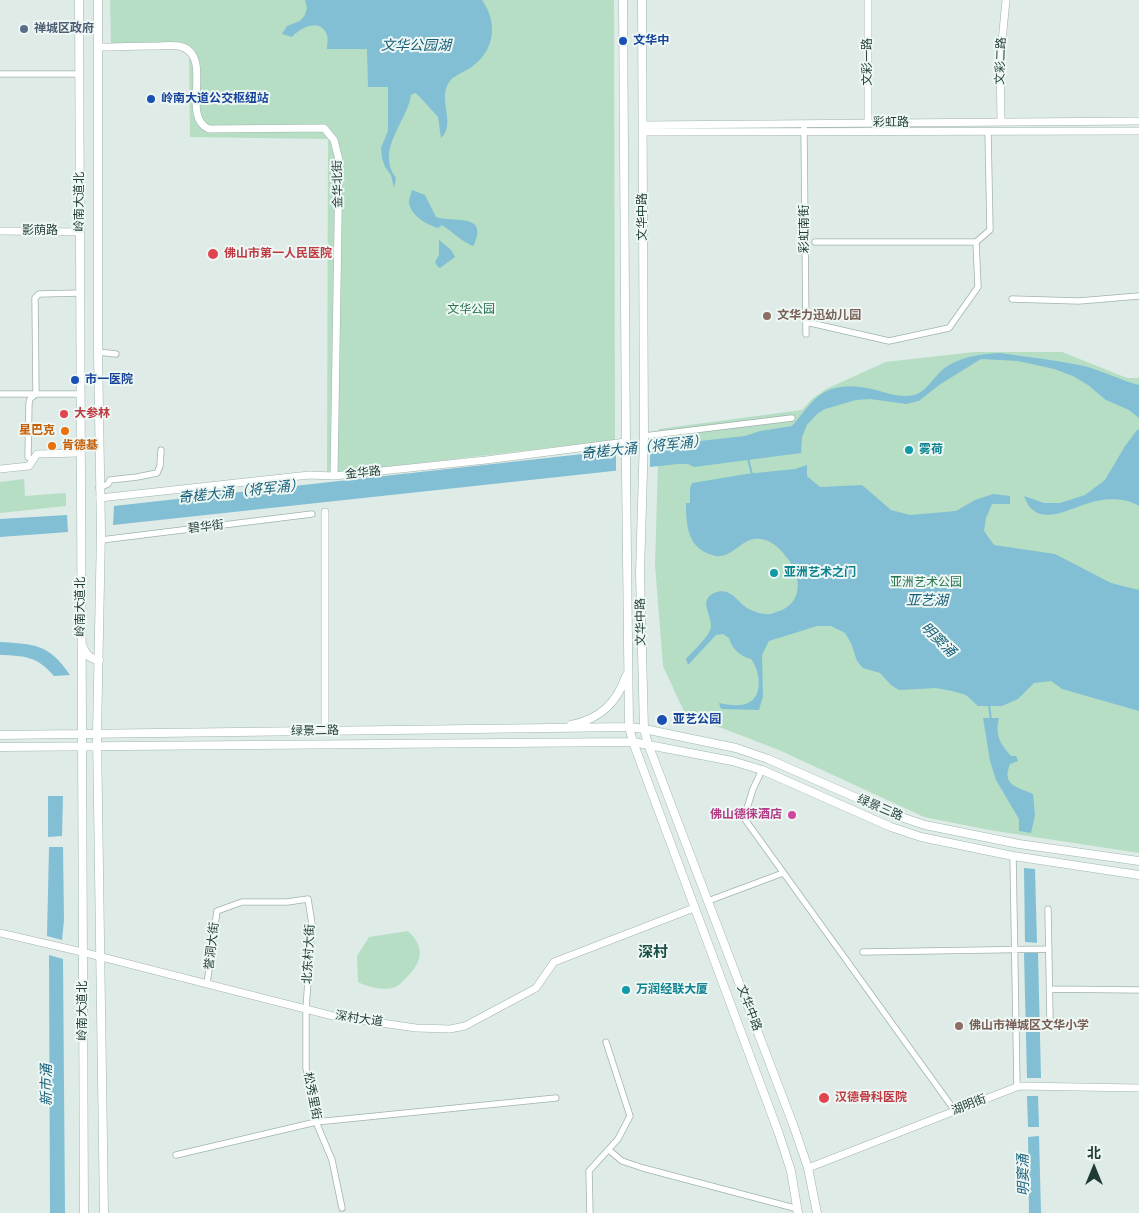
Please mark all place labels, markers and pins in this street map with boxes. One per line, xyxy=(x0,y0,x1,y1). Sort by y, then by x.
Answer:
place label: 禅城区政府 xyxy=(34,22,94,36)
marker: 禅城区政府 xyxy=(18,23,30,35)
place label: 文华中 xyxy=(633,34,669,48)
marker: 文华中 xyxy=(617,35,629,47)
place label: 岭南大道公交枢纽站 xyxy=(161,92,269,106)
marker: 岭南大道公交枢纽站 xyxy=(145,93,157,105)
marker: 佛山市第一人民医院 xyxy=(206,247,220,261)
place label: 佛山市第一人民医院 xyxy=(224,247,332,261)
place label: 文华力迅幼儿园 xyxy=(777,309,861,323)
marker: 文华力迅幼儿园 xyxy=(761,310,773,322)
place label: 市一医院 xyxy=(85,373,133,387)
marker: 市一医院 xyxy=(69,374,81,386)
place label: 大参林 xyxy=(74,407,110,421)
marker: 大参林 xyxy=(58,408,70,420)
place label: 星巴克 xyxy=(19,424,55,438)
marker: 星巴克 xyxy=(59,425,71,437)
place label: 肯德基 xyxy=(62,439,98,453)
marker: 肯德基 xyxy=(46,440,58,452)
place label: 雾荷 xyxy=(919,443,943,457)
marker: 雾荷 xyxy=(903,444,915,456)
place label: 亚洲艺术之门 xyxy=(784,566,856,580)
marker: 亚洲艺术之门 xyxy=(768,567,780,579)
marker: 亚艺公园 xyxy=(655,713,669,727)
place label: 亚艺公园 xyxy=(673,713,721,727)
place label: 佛山德徕酒店 xyxy=(710,808,782,822)
marker: 佛山德徕酒店 xyxy=(786,809,798,821)
place label: 万润经联大厦 xyxy=(636,983,708,997)
marker: 万润经联大厦 xyxy=(620,984,632,996)
place label: 佛山市禅城区文华小学 xyxy=(969,1019,1089,1033)
marker: 佛山市禅城区文华小学 xyxy=(953,1020,965,1032)
marker: 汉德骨科医院 xyxy=(817,1091,831,1105)
place label: 汉德骨科医院 xyxy=(835,1091,907,1105)

